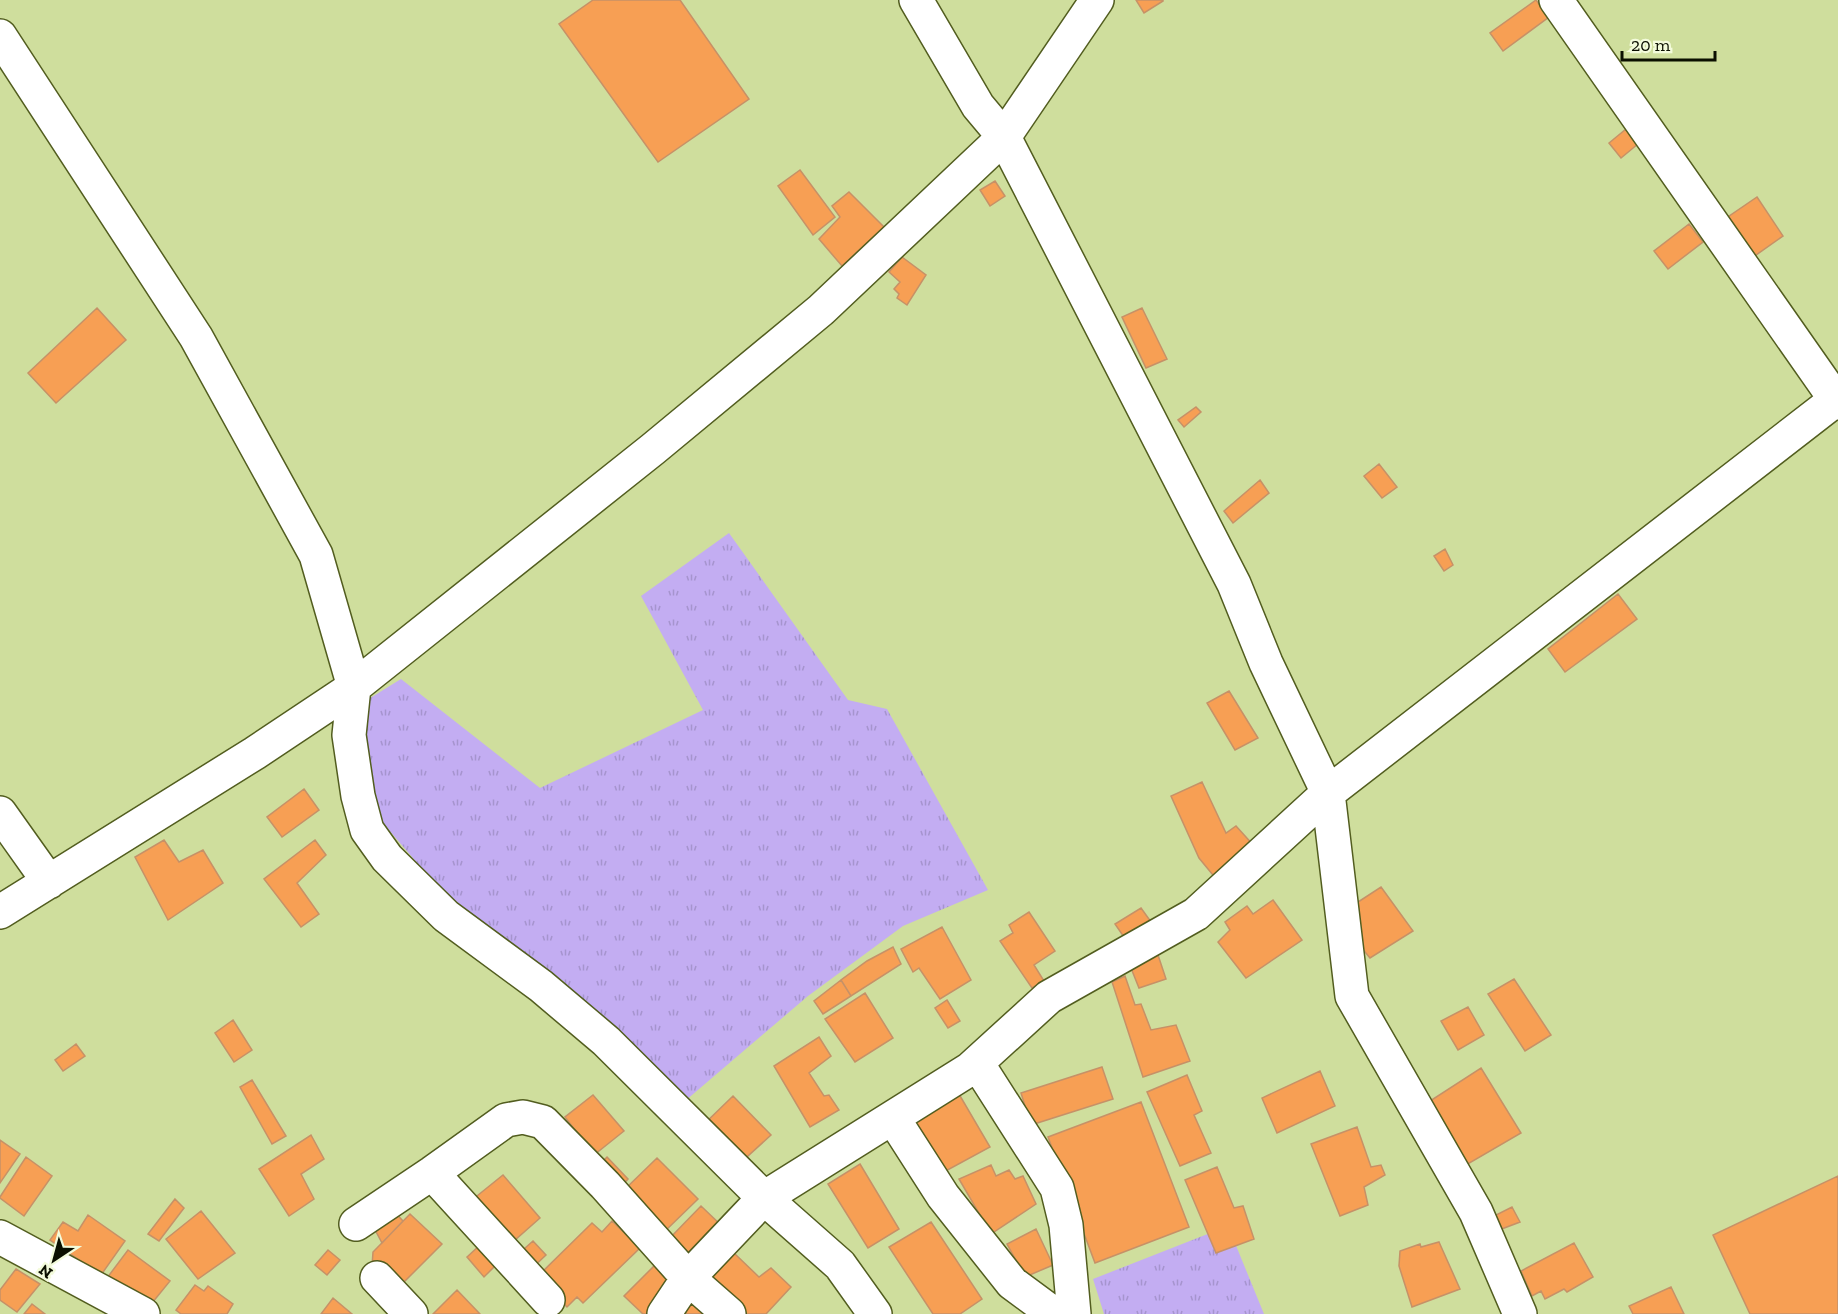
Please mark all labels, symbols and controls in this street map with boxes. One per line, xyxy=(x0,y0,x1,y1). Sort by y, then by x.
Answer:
scale bar xyxy=(1622,24,1715,62)
text: 20 m xyxy=(1631,34,1671,56)
north arrow xyxy=(24,1230,84,1290)
text: N xyxy=(35,1260,56,1283)

